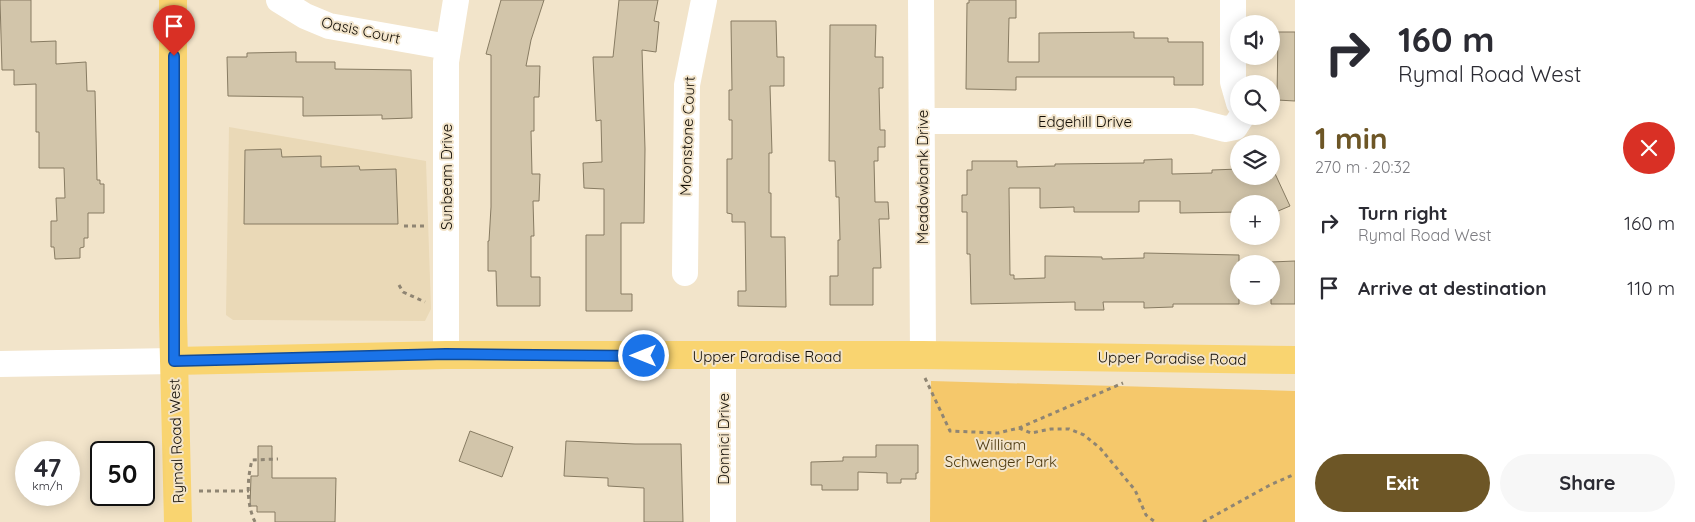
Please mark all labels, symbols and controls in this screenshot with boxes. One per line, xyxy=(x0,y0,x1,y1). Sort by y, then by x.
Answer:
pin xyxy=(153,5,195,56)
icon: arrive xyxy=(160,12,188,40)
street label: Oasis Court xyxy=(320,12,402,48)
map controls xyxy=(1230,15,1280,305)
button: sound xyxy=(1230,15,1280,65)
text: 160 m xyxy=(1398,17,1495,61)
icon: right xyxy=(1315,20,1380,85)
text: Rymal Road West xyxy=(1398,60,1581,88)
button: search xyxy=(1230,75,1280,125)
street label: Moonstone Court xyxy=(675,76,699,196)
street label: Meadowbank Drive xyxy=(913,110,932,244)
street label: Edgehill Drive xyxy=(1038,112,1132,131)
text: 1 min xyxy=(1315,119,1388,157)
button: close xyxy=(1623,122,1675,174)
street label: Sunbeam Drive xyxy=(437,124,456,230)
button: layers xyxy=(1230,135,1280,185)
text: 270 m · 20:32 xyxy=(1315,157,1411,177)
button: + xyxy=(1230,195,1280,245)
text: Turn right xyxy=(1358,201,1447,225)
icon: right xyxy=(1315,209,1343,237)
text: 160 m xyxy=(1624,211,1675,235)
text: Rymal Road West xyxy=(1358,225,1491,245)
button: − xyxy=(1230,255,1280,305)
icon: arrive xyxy=(1315,274,1343,302)
text: Arrive at destination xyxy=(1358,276,1547,300)
text: 110 m xyxy=(1627,276,1675,300)
position arrow xyxy=(617,329,669,381)
street label: Upper Paradise Road xyxy=(693,347,841,366)
street label: Upper Paradise Road xyxy=(1097,347,1247,369)
street label: Rymal Road West xyxy=(164,378,188,504)
street label: Donnici Drive xyxy=(714,393,733,485)
park label: William Schwenger Park xyxy=(945,435,1057,471)
speed limit sign: 50 xyxy=(90,441,155,506)
text: 47 xyxy=(34,452,61,483)
button: Exit xyxy=(1315,454,1490,512)
button: Share xyxy=(1500,454,1675,512)
text: km/h xyxy=(32,478,63,493)

